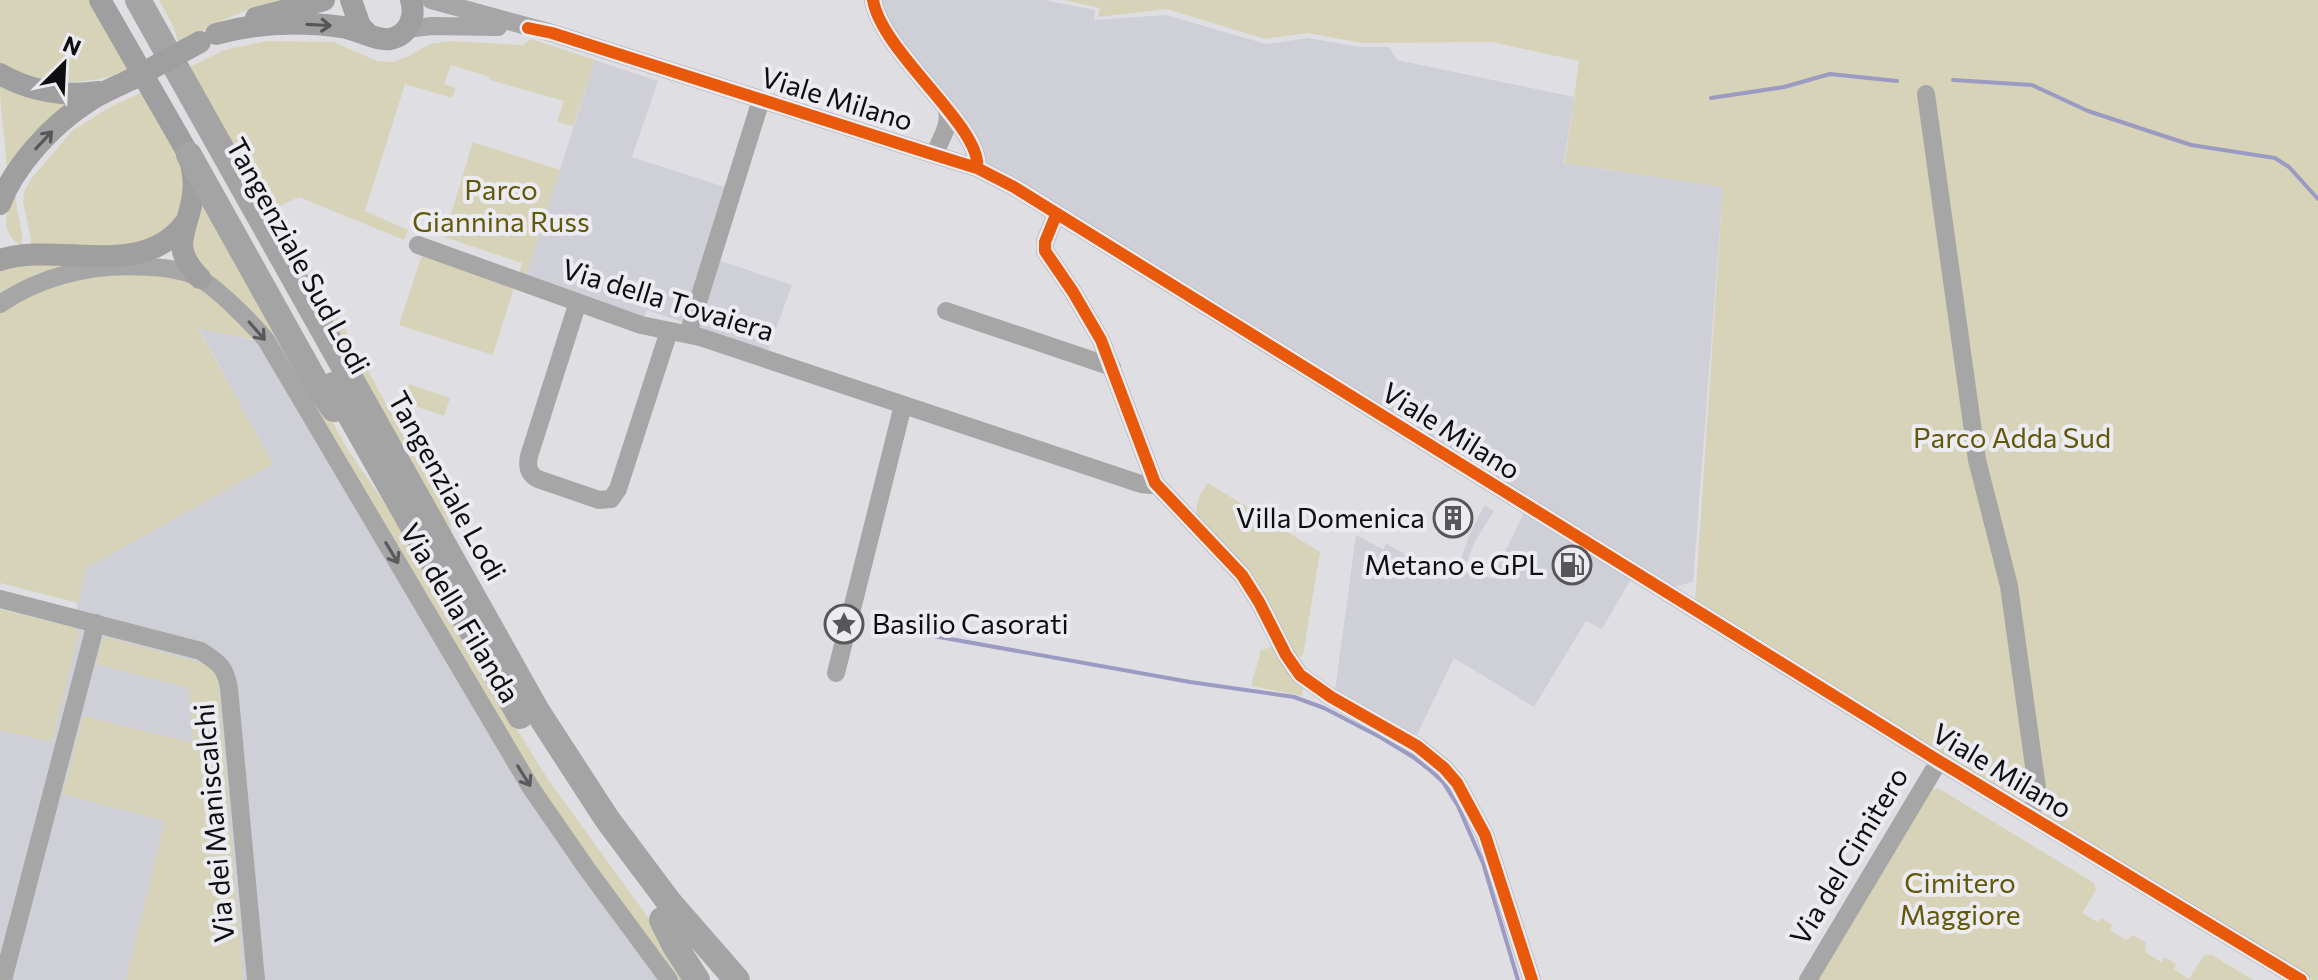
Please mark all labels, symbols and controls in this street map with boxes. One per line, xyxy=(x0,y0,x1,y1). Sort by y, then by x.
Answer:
one-way arrow xyxy=(305,18,332,33)
north arrow xyxy=(24,24,104,104)
text: N xyxy=(59,30,85,61)
street label: Viale Milano xyxy=(757,59,917,137)
one-way arrow xyxy=(35,131,53,151)
street label: Tangenziale Sud Lodi xyxy=(220,132,378,379)
park label: Parco Giannina Russ xyxy=(412,172,590,238)
street label: Via della Tovaiera xyxy=(558,251,778,347)
one-way arrow xyxy=(248,320,266,340)
street label: Viale Milano xyxy=(1376,374,1527,486)
street label: Tangenziale Lodi xyxy=(382,385,514,586)
park label: Parco Adda Sud xyxy=(1913,420,2111,454)
building icon: Villa Domenica xyxy=(1432,497,1474,539)
place label: Villa Domenica xyxy=(1236,500,1425,534)
street label: Via della Filanda xyxy=(394,517,528,708)
one-way arrow xyxy=(384,541,400,564)
fuel station icon: Metano e GPL xyxy=(1551,544,1593,586)
place label: Metano e GPL xyxy=(1364,547,1544,581)
place icon: Basilio Casorati xyxy=(823,603,865,645)
place label: Basilio Casorati xyxy=(872,606,1069,640)
street label: Via dei Maniscalchi xyxy=(186,702,240,944)
street label: Viale Milano xyxy=(1927,715,2078,825)
street label: Via del Cimitero xyxy=(1782,760,1915,951)
one-way arrow xyxy=(516,765,533,787)
park label: Cimitero Maggiore xyxy=(1900,865,2020,931)

